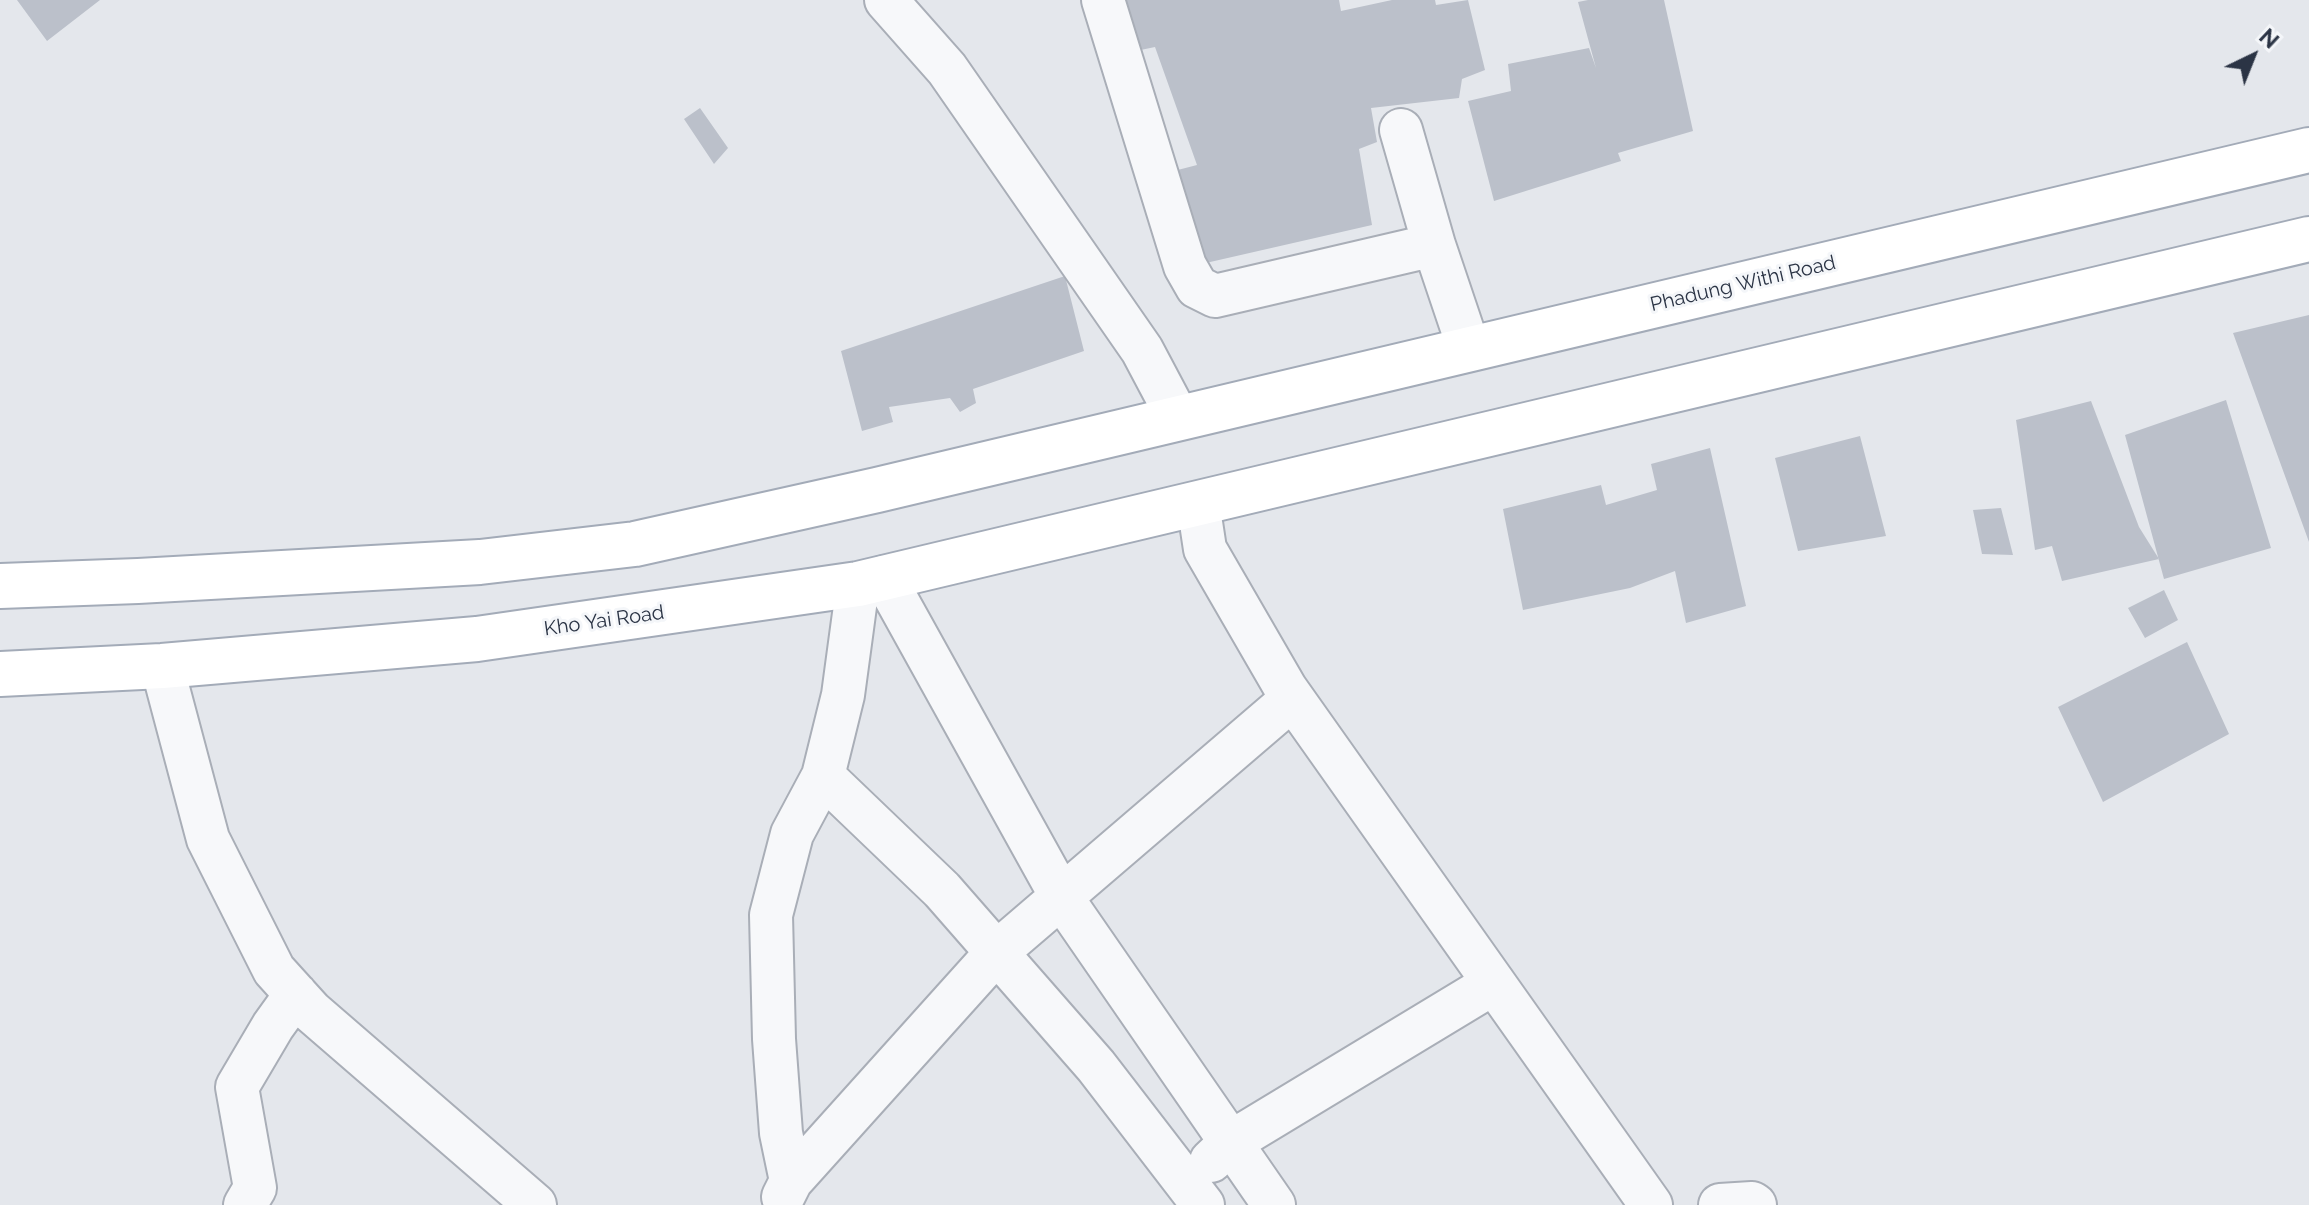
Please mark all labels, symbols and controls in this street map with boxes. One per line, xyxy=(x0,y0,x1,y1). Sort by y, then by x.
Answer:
north arrow xyxy=(2213,16,2293,96)
text: N xyxy=(2254,23,2284,54)
street label: Phadung Withi Road xyxy=(1648,251,1838,317)
street label: Kho Yai Road xyxy=(542,601,666,641)

